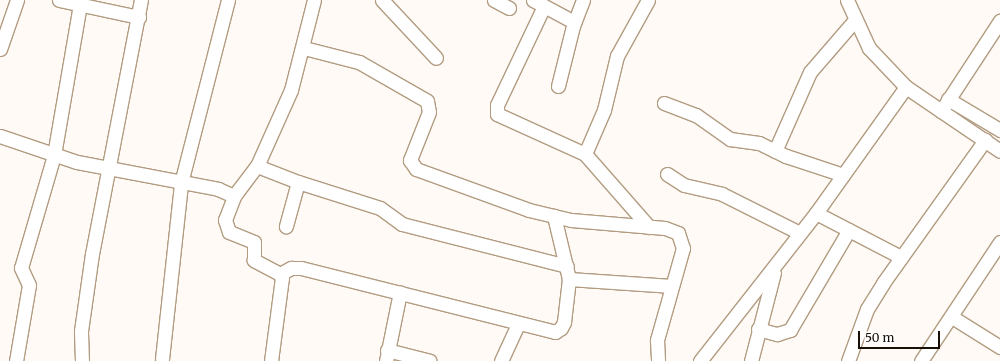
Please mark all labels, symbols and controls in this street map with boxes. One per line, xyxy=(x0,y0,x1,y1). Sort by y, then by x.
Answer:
scale bar xyxy=(860,323,942,349)
text: 50 m xyxy=(865,330,894,345)

